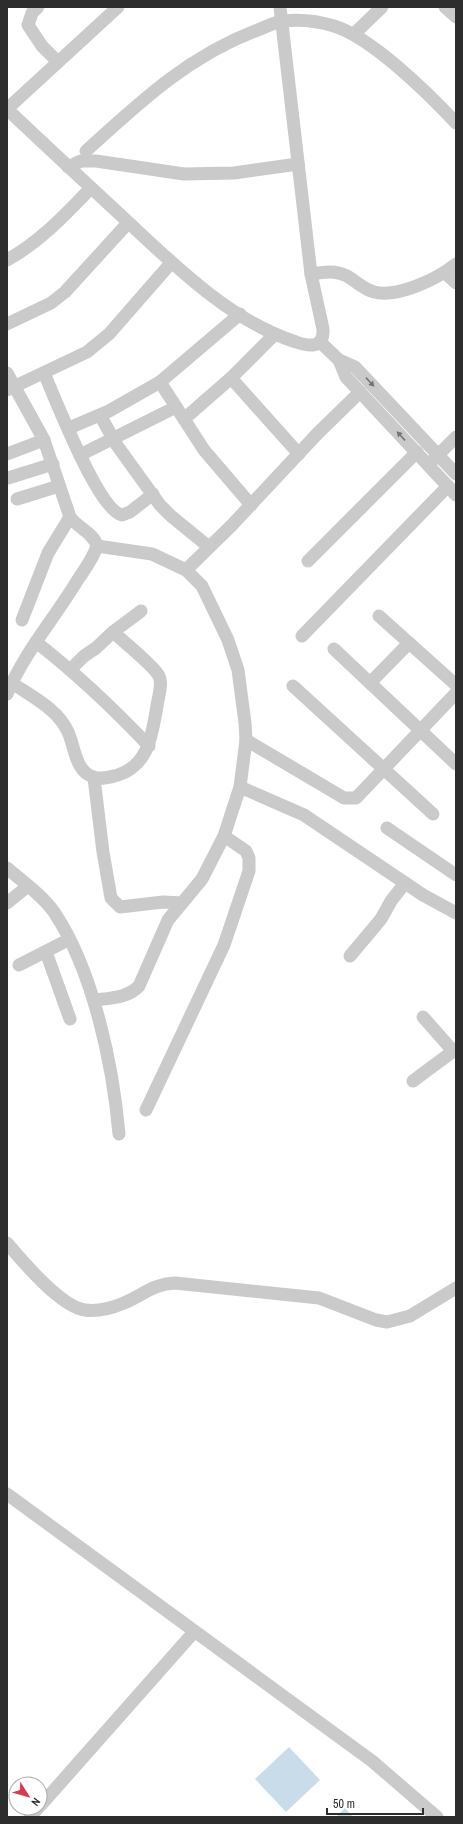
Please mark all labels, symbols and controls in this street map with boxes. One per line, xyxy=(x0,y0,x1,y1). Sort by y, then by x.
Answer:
one-way arrow xyxy=(366,377,375,387)
one-way arrow xyxy=(396,431,406,441)
north arrow xyxy=(8,1776,48,1816)
scale bar xyxy=(327,1790,423,1816)
text: N xyxy=(28,1795,44,1809)
text: 50 m xyxy=(333,1796,355,1812)

